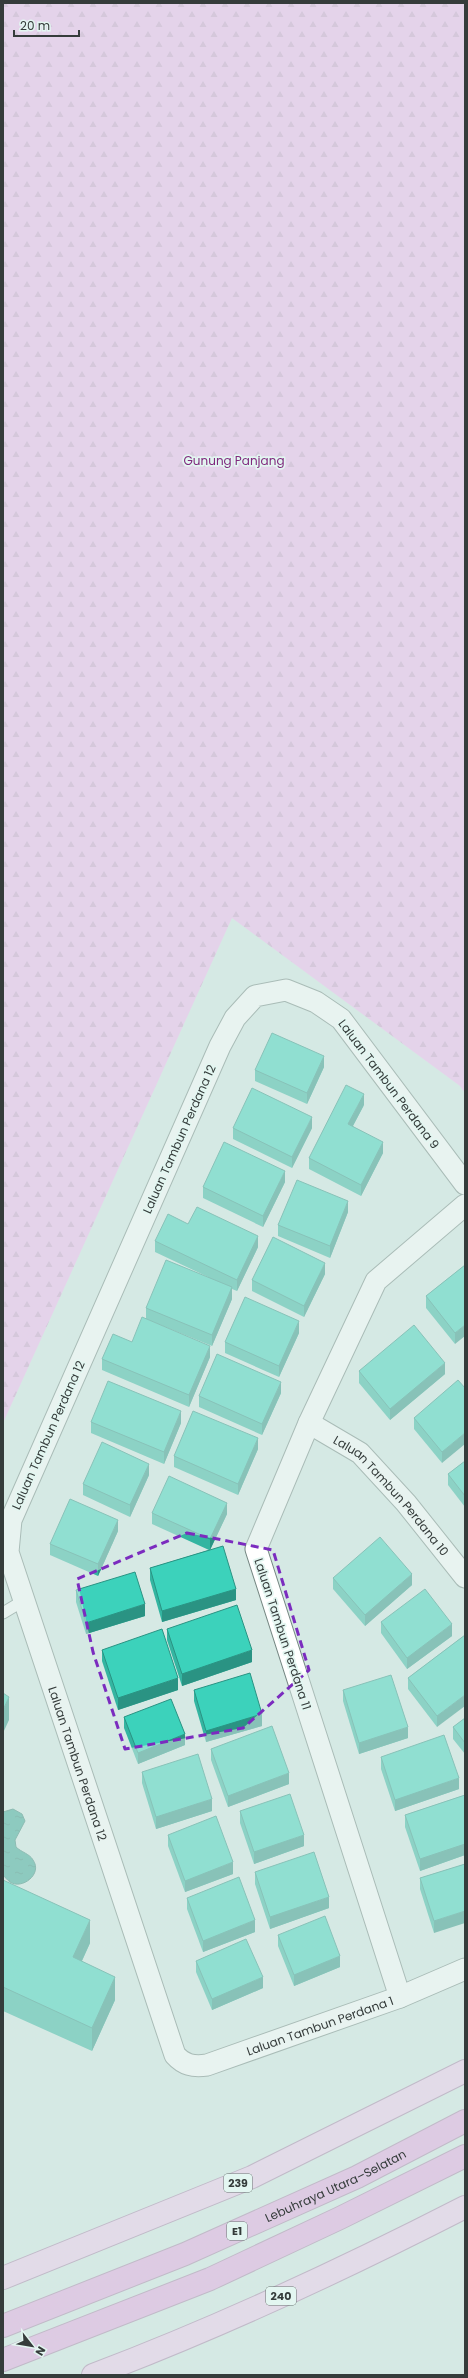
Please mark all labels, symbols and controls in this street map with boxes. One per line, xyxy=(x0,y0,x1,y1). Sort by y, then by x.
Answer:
scale bar xyxy=(14,12,79,38)
text: 20 m xyxy=(20,17,50,34)
park label: Gunung Panjang xyxy=(184,452,285,469)
street label: Laluan Tambun Perdana 9 xyxy=(335,1016,443,1152)
street label: Laluan Tambun Perdana 12 xyxy=(138,1062,220,1216)
street label: Laluan Tambun Perdana 12 xyxy=(7,1358,89,1512)
street label: Laluan Tambun Perdana 10 xyxy=(330,1431,453,1559)
street label: Laluan Tambun Perdana 11 xyxy=(250,1556,316,1712)
street label: Laluan Tambun Perdana 12 xyxy=(45,1684,112,1843)
street label: Laluan Tambun Perdana 1 xyxy=(244,1992,396,2059)
street label: Lebuhraya Utara–Selatan xyxy=(262,2145,409,2226)
road number: 239 xyxy=(224,2174,252,2192)
road number: E1 xyxy=(227,2222,247,2240)
road number: 240 xyxy=(266,2287,296,2305)
north arrow xyxy=(12,2326,52,2366)
text: N xyxy=(32,2343,50,2359)

